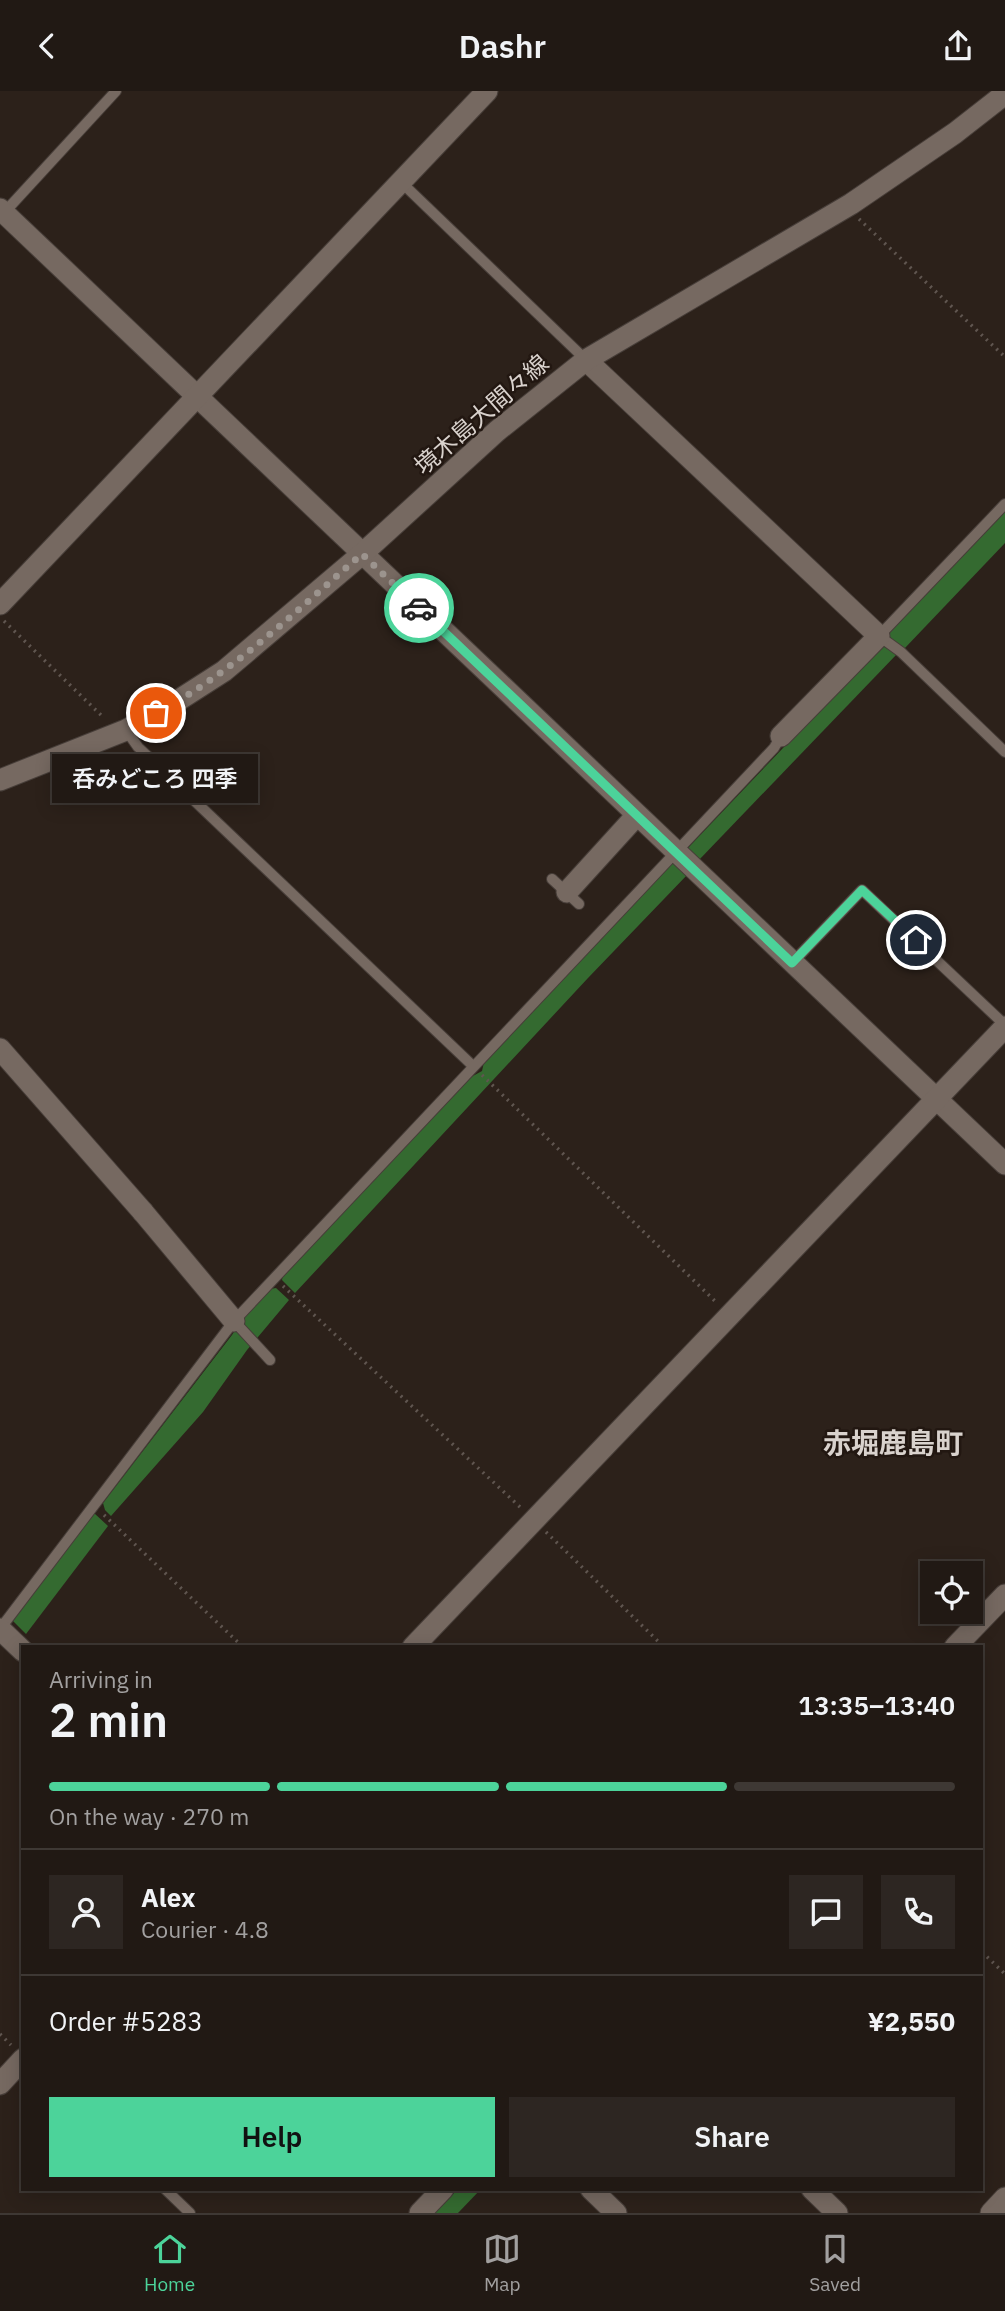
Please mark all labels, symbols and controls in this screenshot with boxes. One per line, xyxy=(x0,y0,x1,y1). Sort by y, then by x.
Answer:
text: Dashr xyxy=(459,25,546,67)
icon: back xyxy=(28,27,66,65)
icon: share xyxy=(939,27,977,65)
street label: 境木島大間々線 xyxy=(407,347,555,481)
courier xyxy=(384,573,454,643)
icon: car xyxy=(400,589,438,627)
pin xyxy=(126,683,186,743)
icon: bag xyxy=(137,694,175,732)
callout: 呑みどころ 四季 xyxy=(53,755,259,804)
text: 呑みどころ 四季 xyxy=(72,763,238,793)
pin xyxy=(886,910,946,970)
icon: home xyxy=(897,921,935,959)
district label: 赤堀鹿島町 xyxy=(823,1424,963,1461)
map controls xyxy=(920,1561,983,1624)
button: locate xyxy=(920,1561,983,1624)
text: Arriving in xyxy=(49,1664,153,1694)
text: 13:35–13:40 xyxy=(798,1688,955,1722)
text: 2 min xyxy=(49,1690,168,1750)
text: On the way · 270 m xyxy=(49,1801,249,1831)
button: person xyxy=(49,1875,123,1949)
button: chat xyxy=(789,1875,863,1949)
button: phone xyxy=(881,1875,955,1949)
text: Alex xyxy=(141,1880,195,1914)
text: Courier · 4.8 xyxy=(141,1914,269,1944)
text: Order #5283 xyxy=(49,2004,203,2038)
text: ¥2,550 xyxy=(868,2004,955,2038)
button: Help xyxy=(49,2097,495,2177)
button: Share xyxy=(509,2097,955,2177)
tab: Home xyxy=(144,2230,195,2296)
tab: Map xyxy=(483,2230,521,2296)
tab: Saved xyxy=(809,2230,861,2296)

